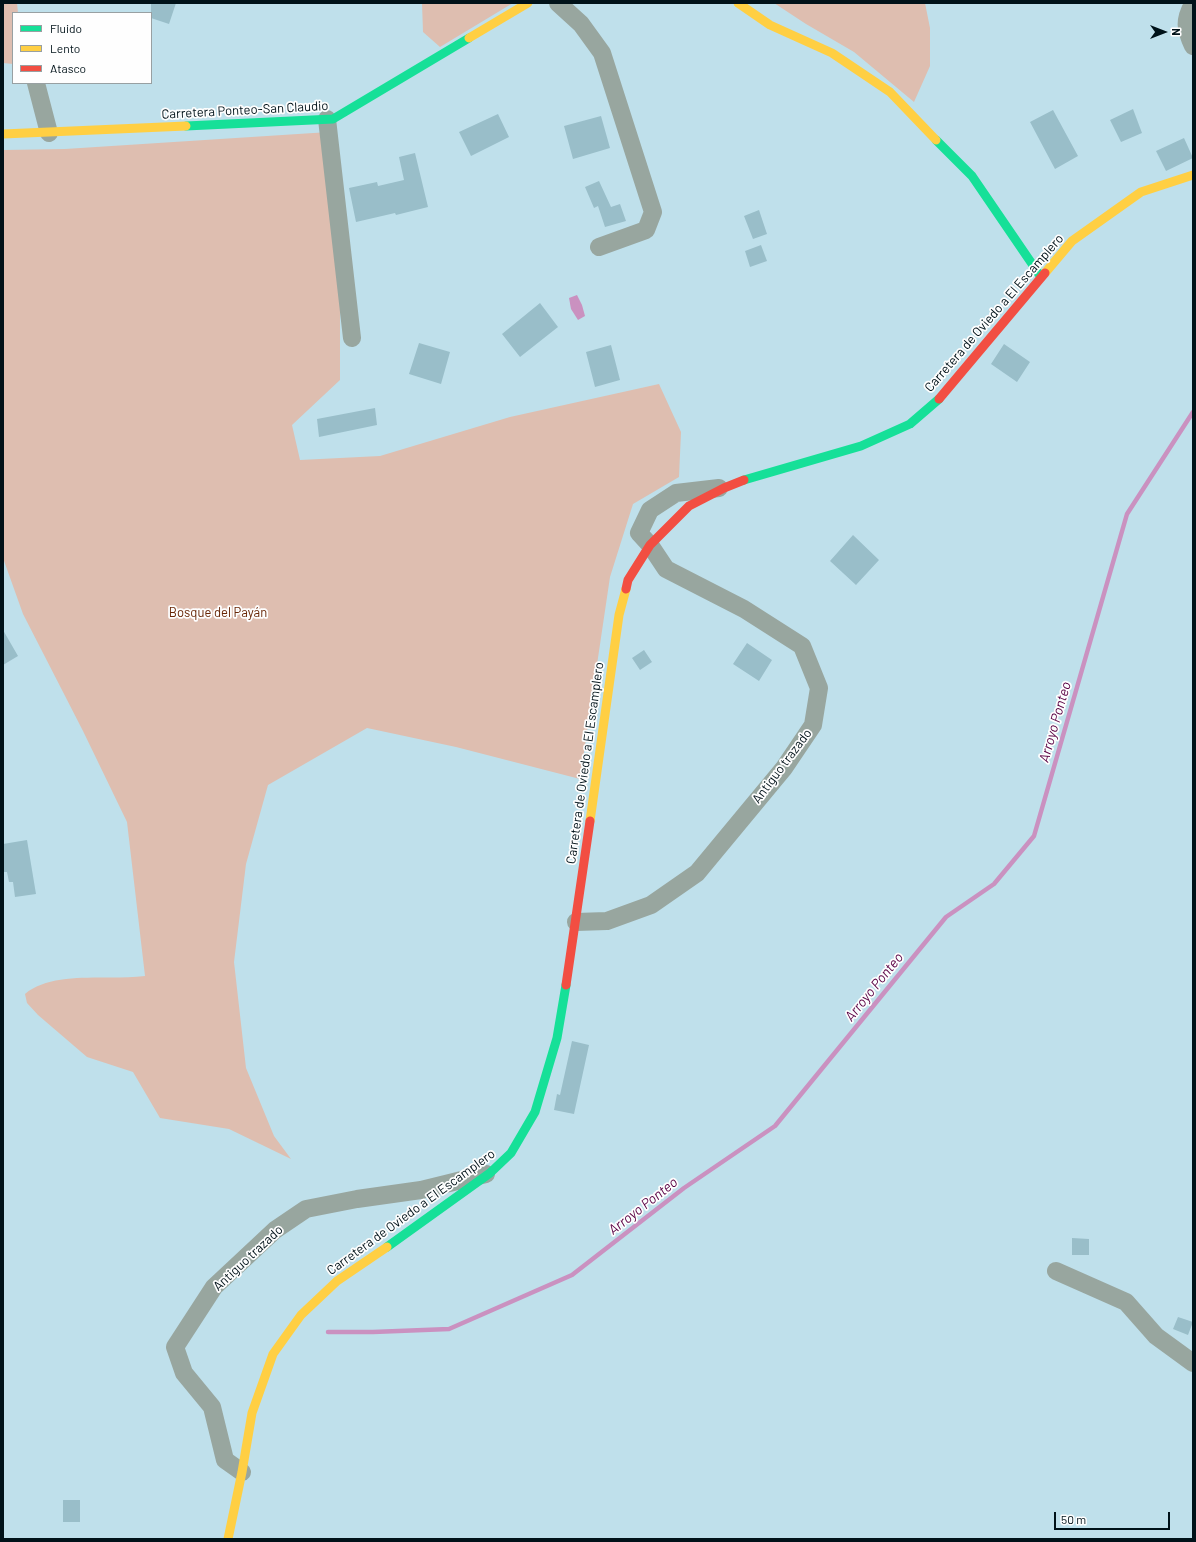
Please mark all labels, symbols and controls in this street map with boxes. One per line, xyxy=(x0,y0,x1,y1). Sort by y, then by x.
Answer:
legend xyxy=(12,12,152,84)
north arrow xyxy=(1144,12,1184,52)
text: Fluido xyxy=(50,21,82,35)
text: N xyxy=(1170,28,1183,36)
text: Lento xyxy=(50,41,80,55)
text: Atasco xyxy=(50,61,86,75)
street label: Carretera Ponteo-San Claudio xyxy=(161,98,329,122)
street label: Carretera de Oviedo a El Escamplero xyxy=(921,231,1067,395)
park label: Bosque del Payán xyxy=(169,605,267,621)
street label: Carretera de Oviedo a El Escamplero xyxy=(563,661,607,865)
water label: Arroyo Ponteo xyxy=(1035,680,1075,764)
street label: Antiguo trazado xyxy=(749,726,815,806)
water label: Arroyo Ponteo xyxy=(841,949,907,1025)
street label: Carretera de Oviedo a El Escamplero xyxy=(324,1146,498,1278)
water label: Arroyo Ponteo xyxy=(605,1174,681,1238)
street label: Antiguo trazado xyxy=(210,1222,286,1294)
scale bar xyxy=(1056,1504,1172,1530)
text: 50 m xyxy=(1061,1512,1086,1526)

